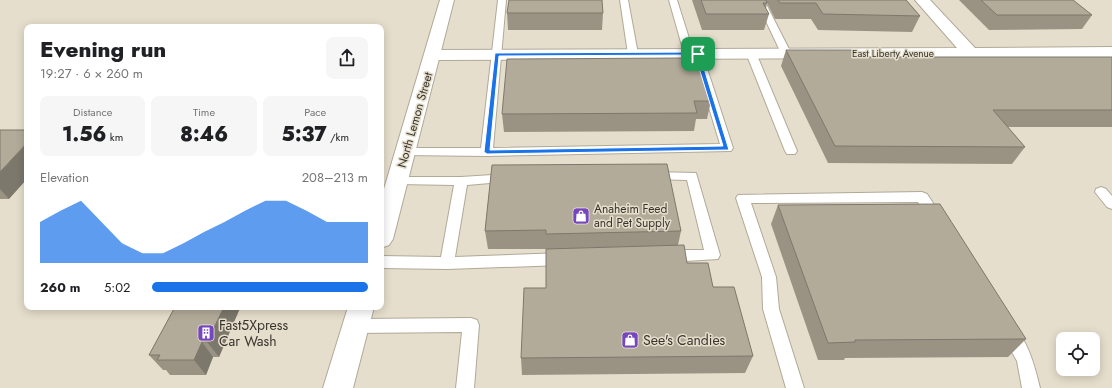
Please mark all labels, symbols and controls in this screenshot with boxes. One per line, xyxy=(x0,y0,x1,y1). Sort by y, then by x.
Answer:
text: Evening run xyxy=(40,33,166,65)
button: share xyxy=(326,37,368,79)
pin xyxy=(681,37,715,71)
icon: arrive xyxy=(687,43,709,65)
street label: East Liberty Avenue xyxy=(852,46,934,61)
text: 19:27 · 6 × 260 m xyxy=(40,64,143,83)
street label: North Lemon Street xyxy=(393,70,437,170)
text: Distance xyxy=(73,104,112,120)
text: Time xyxy=(193,104,215,120)
text: Pace xyxy=(304,104,326,120)
text: 1.56 xyxy=(62,120,107,149)
text: 8:46 xyxy=(180,120,228,149)
text: 5:37 xyxy=(282,120,327,149)
text: km xyxy=(107,129,123,145)
text: /km xyxy=(327,129,349,145)
text: Elevation xyxy=(40,168,89,187)
text: 208–213 m xyxy=(302,168,368,187)
place label: Anaheim Feed and Pet Supply xyxy=(594,200,671,232)
shop icon: Anaheim Feed and Pet Supply xyxy=(571,206,591,226)
text: 260 m xyxy=(40,278,80,297)
text: 5:02 xyxy=(104,278,130,297)
place label: Fast5Xpress Car Wash xyxy=(219,315,288,351)
building icon: Fast5Xpress Car Wash xyxy=(196,323,216,343)
shop icon: See's Candies xyxy=(620,330,640,350)
place label: See's Candies xyxy=(643,330,726,350)
map controls xyxy=(1056,332,1100,376)
button: locate xyxy=(1056,332,1100,376)

